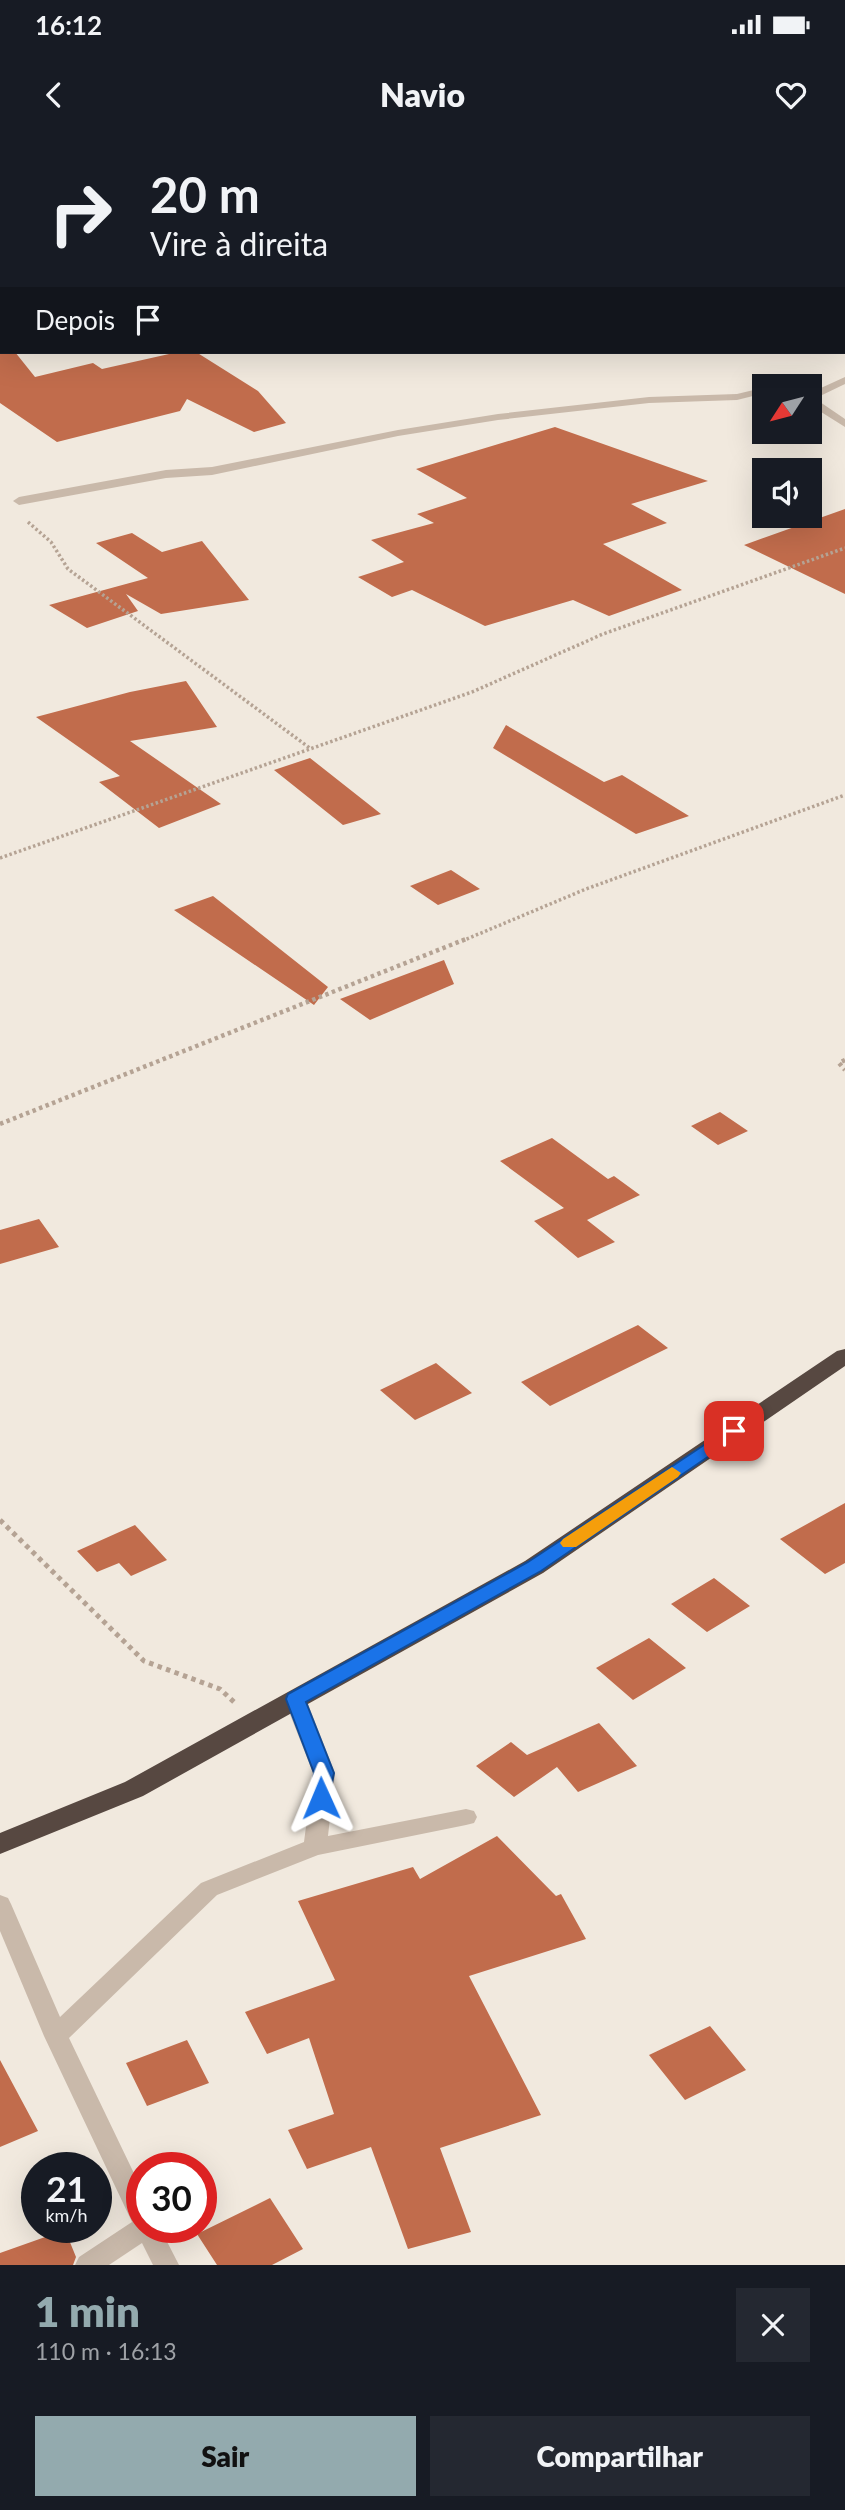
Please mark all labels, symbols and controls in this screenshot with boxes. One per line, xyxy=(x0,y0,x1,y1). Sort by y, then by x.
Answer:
text: 16:12 xyxy=(35,9,102,41)
text: Navio xyxy=(380,75,465,114)
icon: back xyxy=(35,76,73,114)
icon: heart xyxy=(772,76,810,114)
text: 20 m xyxy=(150,165,260,223)
icon: right xyxy=(35,168,126,259)
text: Vire à direita xyxy=(150,224,328,263)
icon: arrive xyxy=(129,301,167,339)
text: Depois xyxy=(35,304,115,336)
north arrow xyxy=(752,374,822,444)
map controls xyxy=(752,374,822,528)
button: sound xyxy=(752,458,822,528)
pin xyxy=(704,1401,764,1461)
icon: arrive xyxy=(715,1412,753,1450)
position arrow xyxy=(284,1761,358,1835)
speed limit sign: 30 xyxy=(126,2152,217,2243)
text: 21 xyxy=(46,2167,87,2209)
text: km/h xyxy=(45,2204,88,2226)
text: 1 min xyxy=(35,2286,140,2336)
button: close xyxy=(736,2288,810,2362)
text: 110 m · 16:13 xyxy=(35,2337,177,2365)
button: Sair xyxy=(35,2416,416,2496)
button: Compartilhar xyxy=(430,2416,810,2496)

